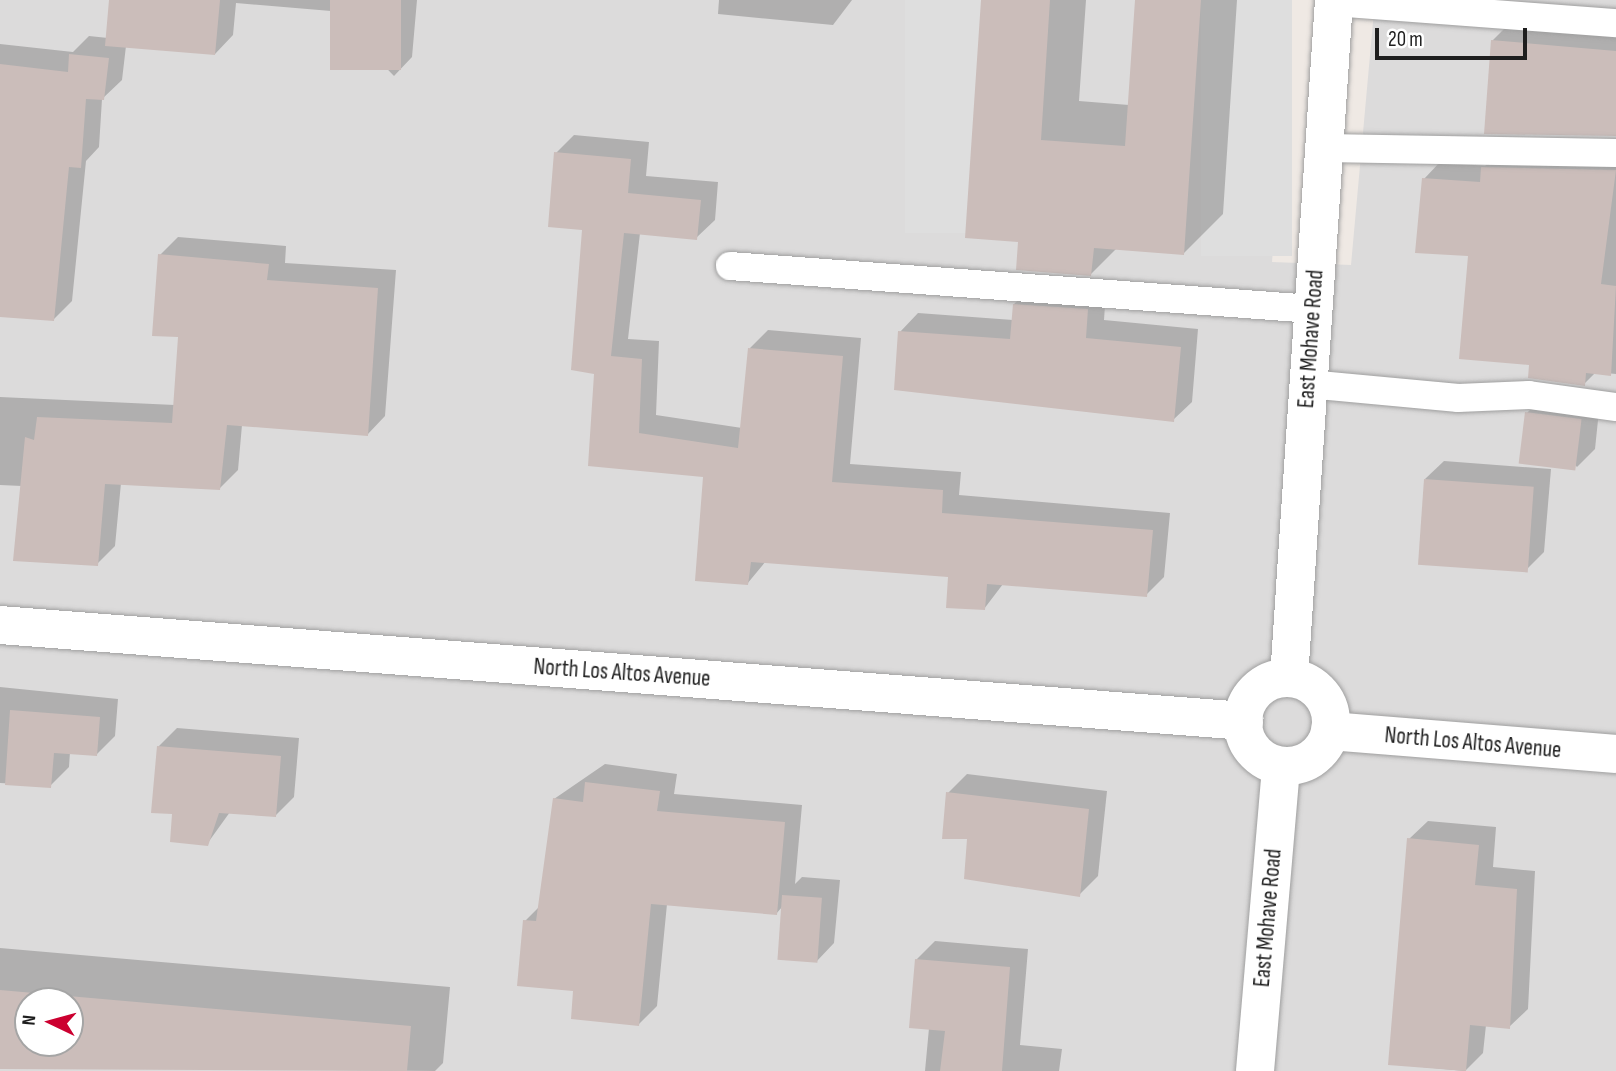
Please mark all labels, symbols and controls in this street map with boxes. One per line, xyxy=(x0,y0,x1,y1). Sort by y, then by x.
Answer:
scale bar xyxy=(1378,14,1530,58)
text: 20 m xyxy=(1388,27,1423,52)
street label: East Mohave Road xyxy=(1292,269,1330,409)
street label: North Los Altos Avenue xyxy=(533,653,711,693)
street label: North Los Altos Avenue xyxy=(1383,722,1563,764)
street label: East Mohave Road xyxy=(1248,848,1288,988)
north arrow xyxy=(14,987,84,1057)
text: N xyxy=(18,1014,41,1026)

